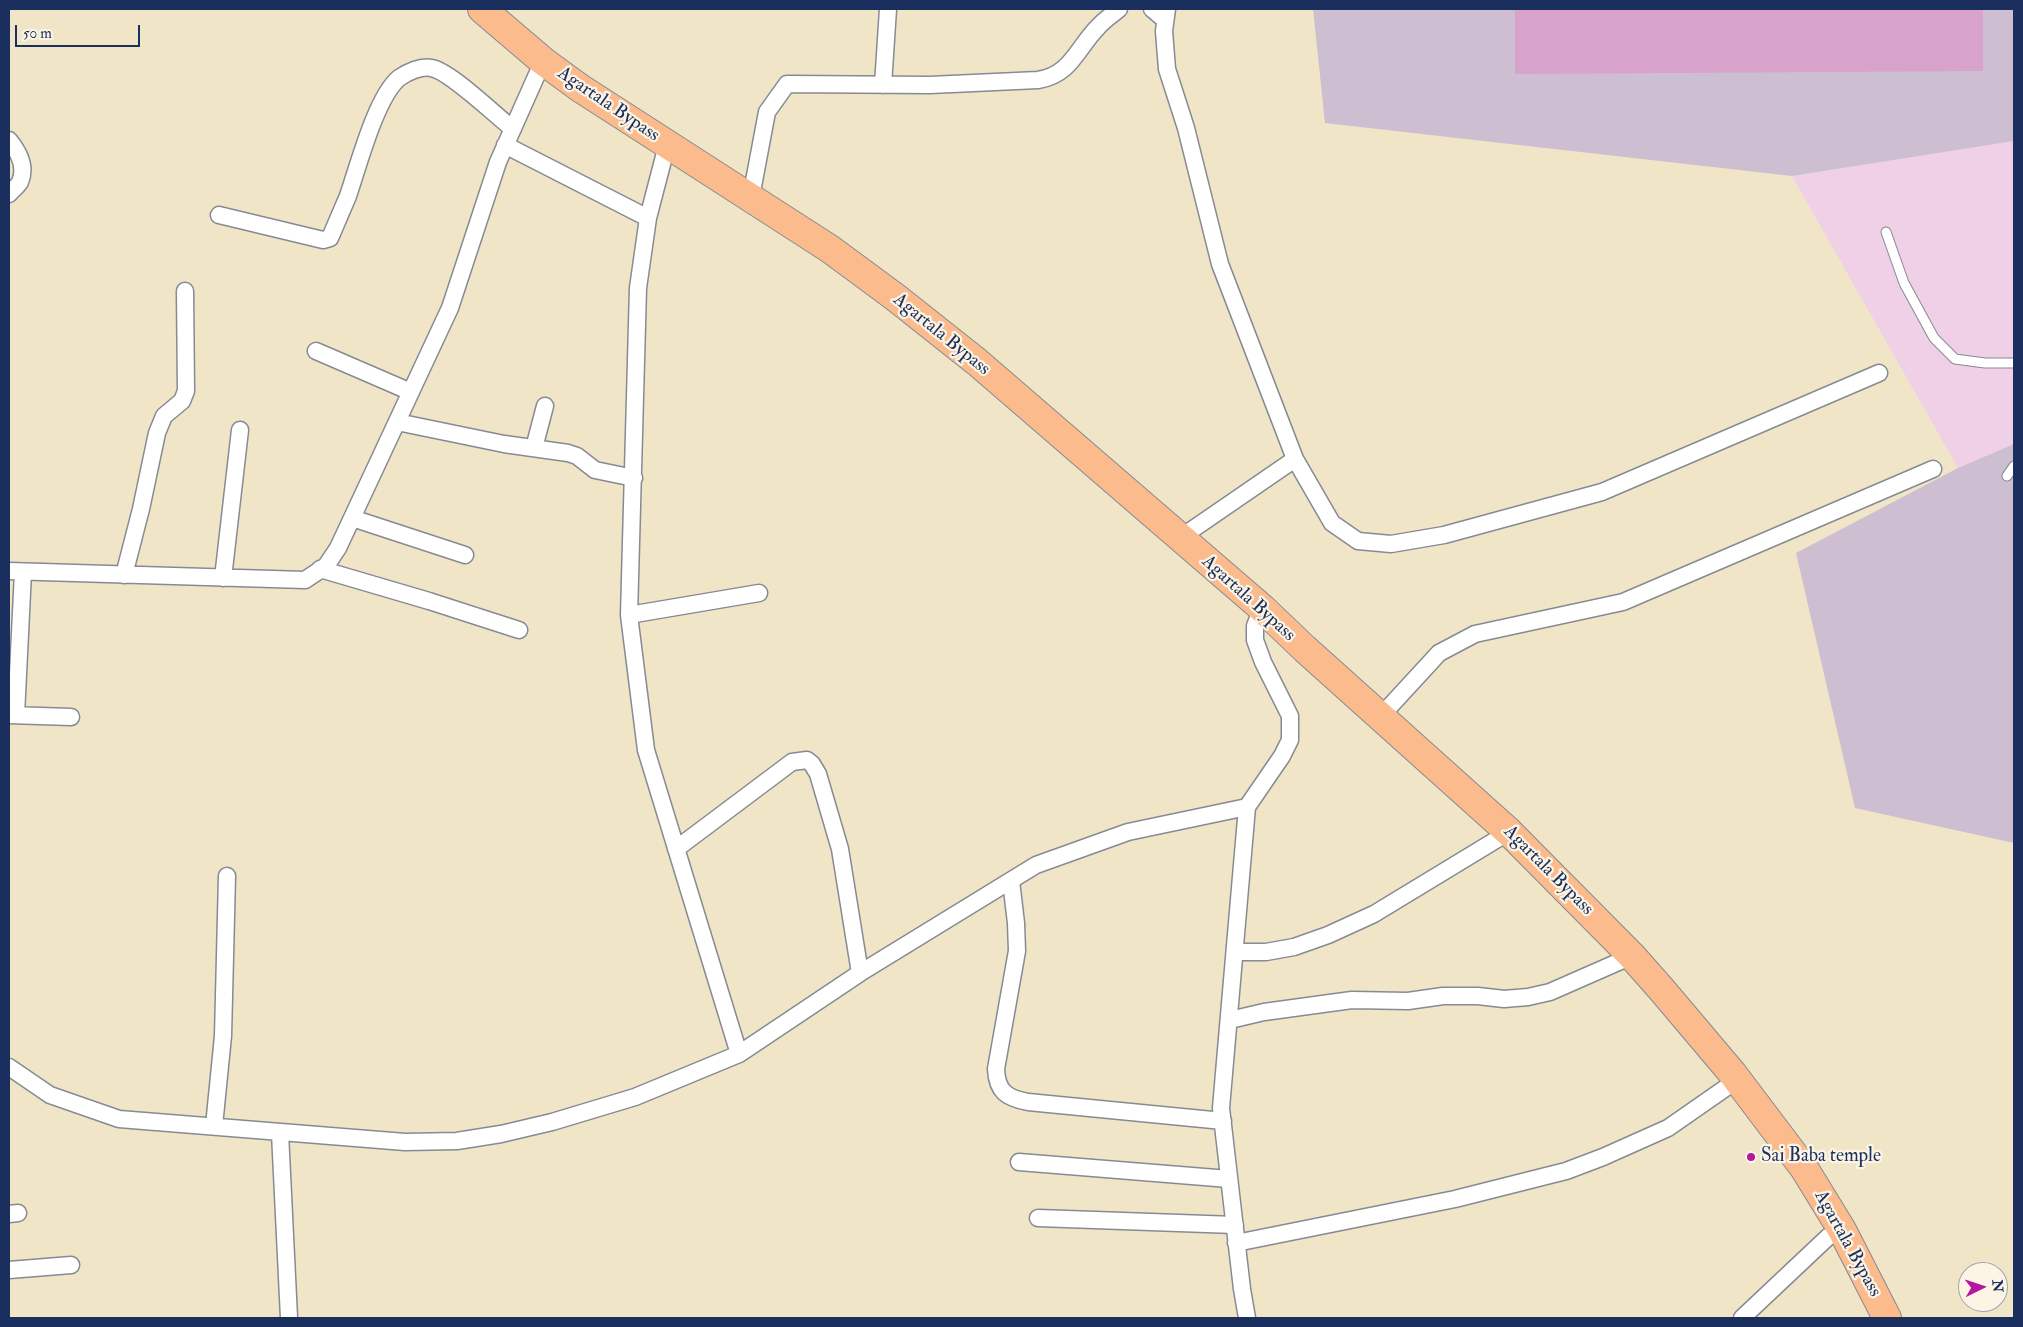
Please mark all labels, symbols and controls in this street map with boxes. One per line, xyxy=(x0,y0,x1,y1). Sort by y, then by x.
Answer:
scale bar xyxy=(18,15,142,47)
text: 50 m xyxy=(23,24,52,43)
street label: Agartala Bypass xyxy=(553,63,663,147)
street label: Agartala Bypass xyxy=(888,289,994,381)
street label: Agartala Bypass xyxy=(1196,551,1300,647)
street label: Agartala Bypass xyxy=(1498,821,1598,921)
place label: Sai Baba temple xyxy=(1761,1146,1881,1168)
marker: Sai Baba temple xyxy=(1745,1151,1757,1163)
street label: Agartala Bypass xyxy=(1808,1187,1886,1301)
north arrow xyxy=(1958,1262,2008,1312)
text: N xyxy=(1989,1279,2006,1293)

